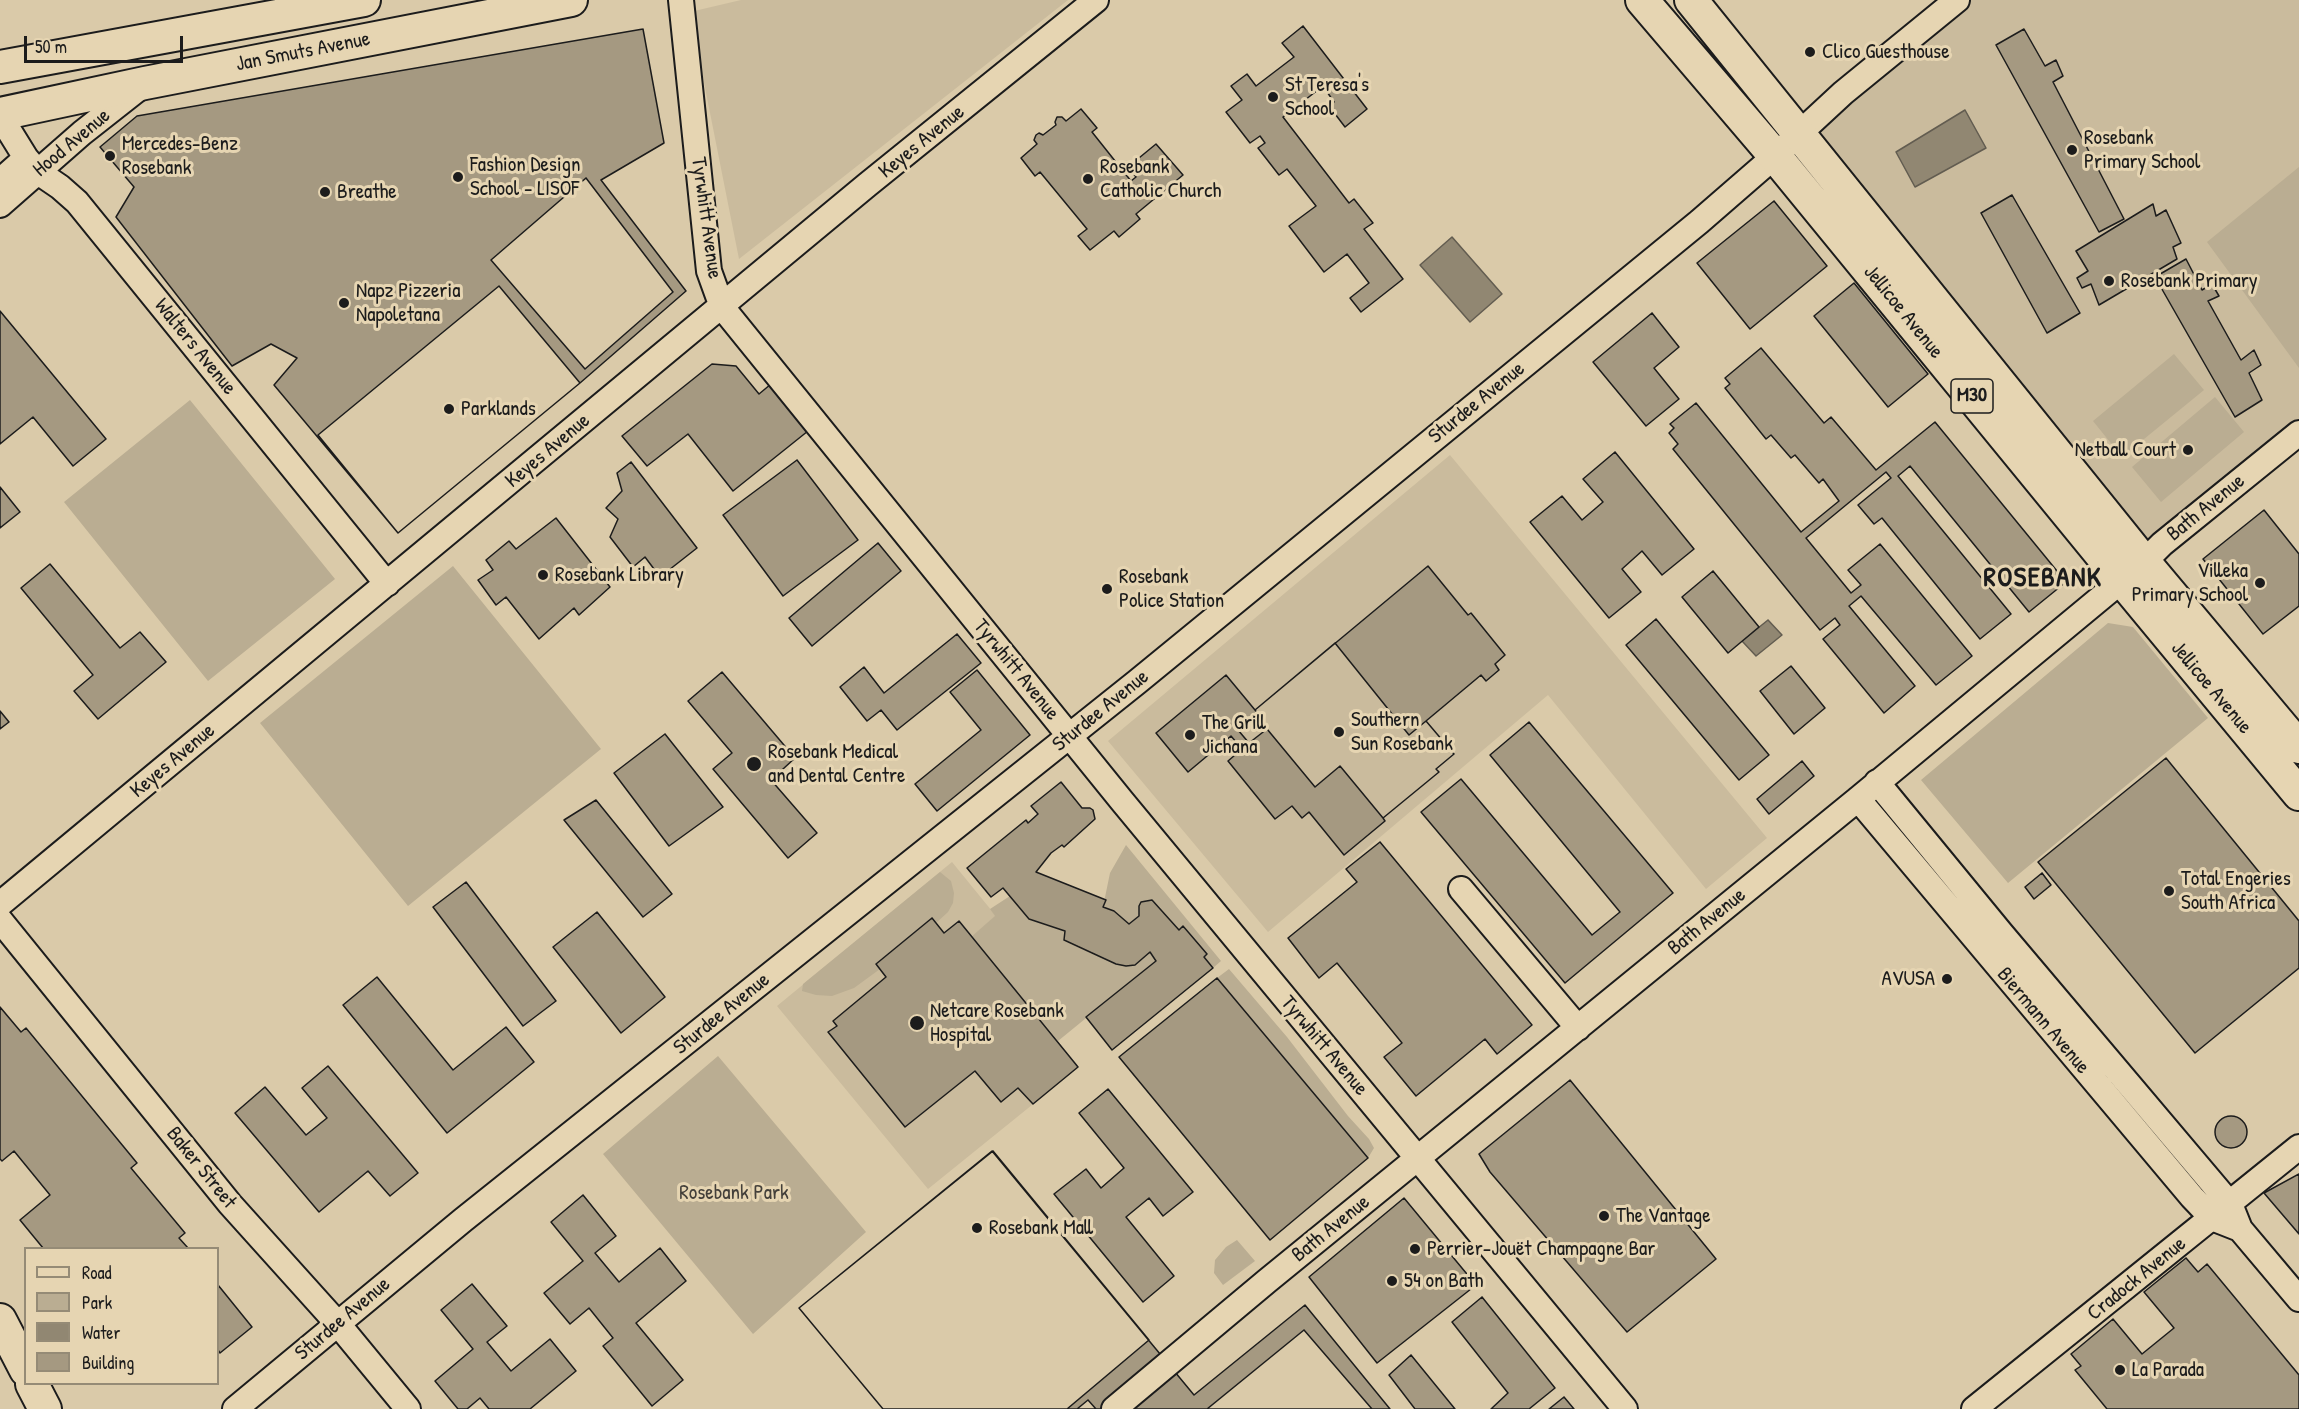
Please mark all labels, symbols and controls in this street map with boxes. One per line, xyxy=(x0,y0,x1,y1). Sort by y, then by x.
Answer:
scale bar xyxy=(27,24,186,62)
street label: Jan Smuts Avenue xyxy=(234,27,372,77)
text: 50 m xyxy=(35,34,67,59)
place label: Clico Guesthouse xyxy=(1822,39,1950,65)
marker: Clico Guesthouse xyxy=(1803,45,1817,59)
place label: St Teresa's School xyxy=(1285,72,1369,122)
marker: St Teresa's School xyxy=(1266,90,1280,104)
street label: Keyes Avenue xyxy=(874,100,970,184)
street label: Hood Avenue xyxy=(28,103,116,183)
place label: Rosebank Primary School xyxy=(2084,125,2200,175)
place label: Mercedes-Benz Rosebank xyxy=(122,131,238,181)
marker: Rosebank Primary School xyxy=(2065,143,2079,157)
marker: Mercedes-Benz Rosebank xyxy=(103,149,117,163)
place label: Fashion Design School - LISOF xyxy=(470,152,580,202)
place label: Rosebank Catholic Church xyxy=(1100,154,1221,204)
street label: Tyrwhitt Avenue xyxy=(685,156,727,280)
marker: Fashion Design School - LISOF xyxy=(451,170,465,184)
marker: Rosebank Catholic Church xyxy=(1081,172,1095,186)
place label: Breathe xyxy=(337,179,397,205)
marker: Breathe xyxy=(318,185,332,199)
street label: Jellicoe Avenue xyxy=(1858,260,1948,364)
place label: Rosebank Primary xyxy=(2121,268,2258,294)
marker: Rosebank Primary xyxy=(2102,274,2116,288)
place label: Napz Pizzeria Napoletana xyxy=(356,278,460,328)
street label: Walters Avenue xyxy=(149,294,241,400)
marker: Napz Pizzeria Napoletana xyxy=(337,296,351,310)
street label: Sturdee Avenue xyxy=(1424,357,1530,449)
road number: M30 xyxy=(1951,379,1993,413)
place label: Parklands xyxy=(461,396,536,422)
marker: Parklands xyxy=(442,402,456,416)
street label: Keyes Avenue xyxy=(501,408,595,494)
place label: Netball Court xyxy=(2075,437,2176,463)
marker: Netball Court xyxy=(2181,443,2195,457)
street label: Bath Avenue xyxy=(2162,469,2250,547)
place label: Villeka Primary School xyxy=(2132,558,2248,608)
place label: Rosebank Library xyxy=(555,562,684,588)
district label: ROSEBANK xyxy=(1984,563,2102,595)
place label: Rosebank Police Station xyxy=(1119,564,1224,614)
marker: Rosebank Library xyxy=(536,568,550,582)
marker: Villeka Primary School xyxy=(2253,576,2267,590)
marker: Rosebank Police Station xyxy=(1100,582,1114,596)
street label: Tyrwhitt Avenue xyxy=(968,614,1064,726)
street label: Jellicoe Avenue xyxy=(2165,637,2257,739)
street label: Sturdee Avenue xyxy=(1048,665,1154,757)
place label: Southern Sun Rosebank xyxy=(1351,707,1453,757)
place label: The Grill Jichana xyxy=(1202,710,1266,760)
street label: Keyes Avenue xyxy=(126,718,220,804)
marker: Southern Sun Rosebank xyxy=(1332,725,1346,739)
marker: The Grill Jichana xyxy=(1183,728,1197,742)
place label: Rosebank Medical and Dental Centre xyxy=(768,739,905,789)
marker: Rosebank Medical and Dental Centre xyxy=(745,755,763,773)
place label: Total Engeries South Africa xyxy=(2181,866,2291,916)
street label: Bath Avenue xyxy=(1663,883,1751,961)
marker: Total Engeries South Africa xyxy=(2162,884,2176,898)
street label: Biermann Avenue xyxy=(1991,963,2095,1079)
place label: AVUSA xyxy=(1882,966,1935,992)
street label: Sturdee Avenue xyxy=(669,968,775,1060)
marker: AVUSA xyxy=(1940,972,1954,986)
street label: Tyrwhitt Avenue xyxy=(1275,991,1373,1101)
place label: Netcare Rosebank Hospital xyxy=(930,998,1064,1048)
marker: Netcare Rosebank Hospital xyxy=(908,1014,926,1032)
street label: Baker Street xyxy=(160,1122,242,1214)
park label: Rosebank Park xyxy=(679,1180,789,1206)
street label: Bath Avenue xyxy=(1287,1190,1375,1268)
place label: The Vantage xyxy=(1616,1203,1711,1229)
marker: The Vantage xyxy=(1597,1209,1611,1223)
place label: Rosebank Mall xyxy=(989,1215,1093,1241)
marker: Rosebank Mall xyxy=(970,1221,984,1235)
street label: Cradock Avenue xyxy=(2083,1232,2191,1326)
place label: Perrier-Jouët Champagne Bar xyxy=(1427,1236,1655,1262)
marker: Perrier-Jouët Champagne Bar xyxy=(1408,1242,1422,1256)
legend xyxy=(24,1247,219,1385)
text: Road xyxy=(82,1260,112,1285)
place label: 54 on Bath xyxy=(1404,1268,1483,1294)
street label: Sturdee Avenue xyxy=(290,1272,396,1366)
marker: 54 on Bath xyxy=(1385,1274,1399,1288)
text: Park xyxy=(82,1290,112,1315)
text: Water xyxy=(82,1320,120,1345)
text: Building xyxy=(82,1350,134,1375)
place label: La Parada xyxy=(2132,1357,2204,1383)
marker: La Parada xyxy=(2113,1363,2127,1377)

